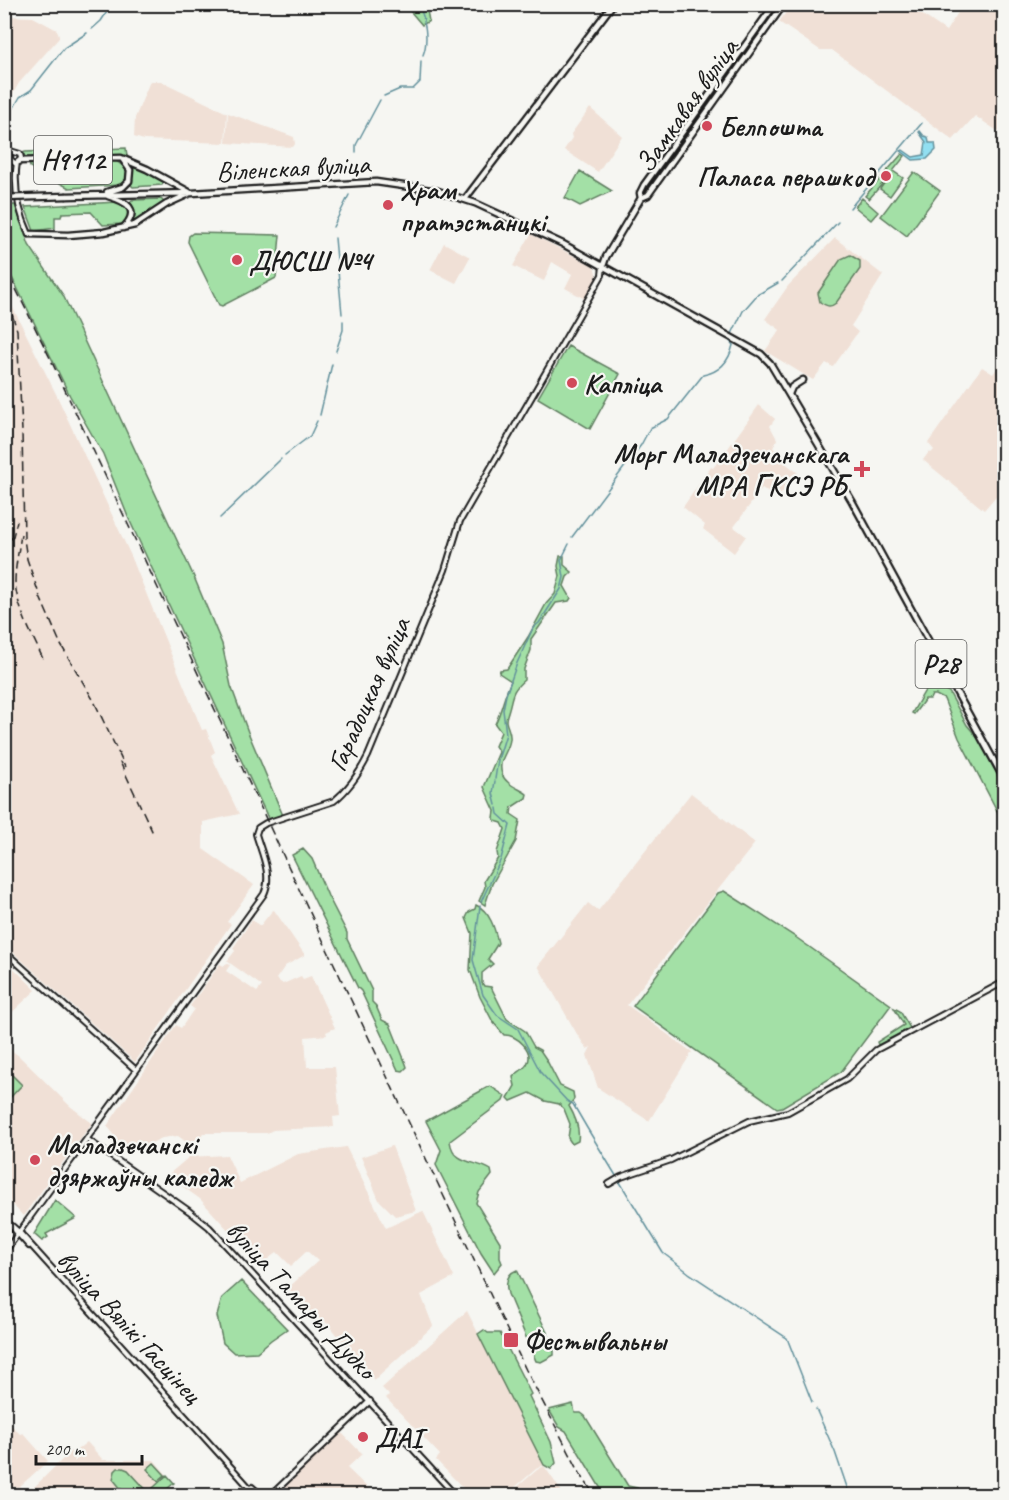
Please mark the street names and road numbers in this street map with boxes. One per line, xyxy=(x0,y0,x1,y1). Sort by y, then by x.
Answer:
street label: Замкавая вуліца xyxy=(627,30,746,179)
road number: Н9112 xyxy=(34,136,112,184)
street label: Віленская вуліца xyxy=(215,146,373,189)
street label: Гарадоцкая вуліца xyxy=(319,610,419,776)
road number: Р28 xyxy=(916,640,966,688)
street label: вуліца Тамары Дудко xyxy=(219,1213,386,1388)
street label: вуліца Вялікі Гасцінец xyxy=(50,1242,210,1411)

